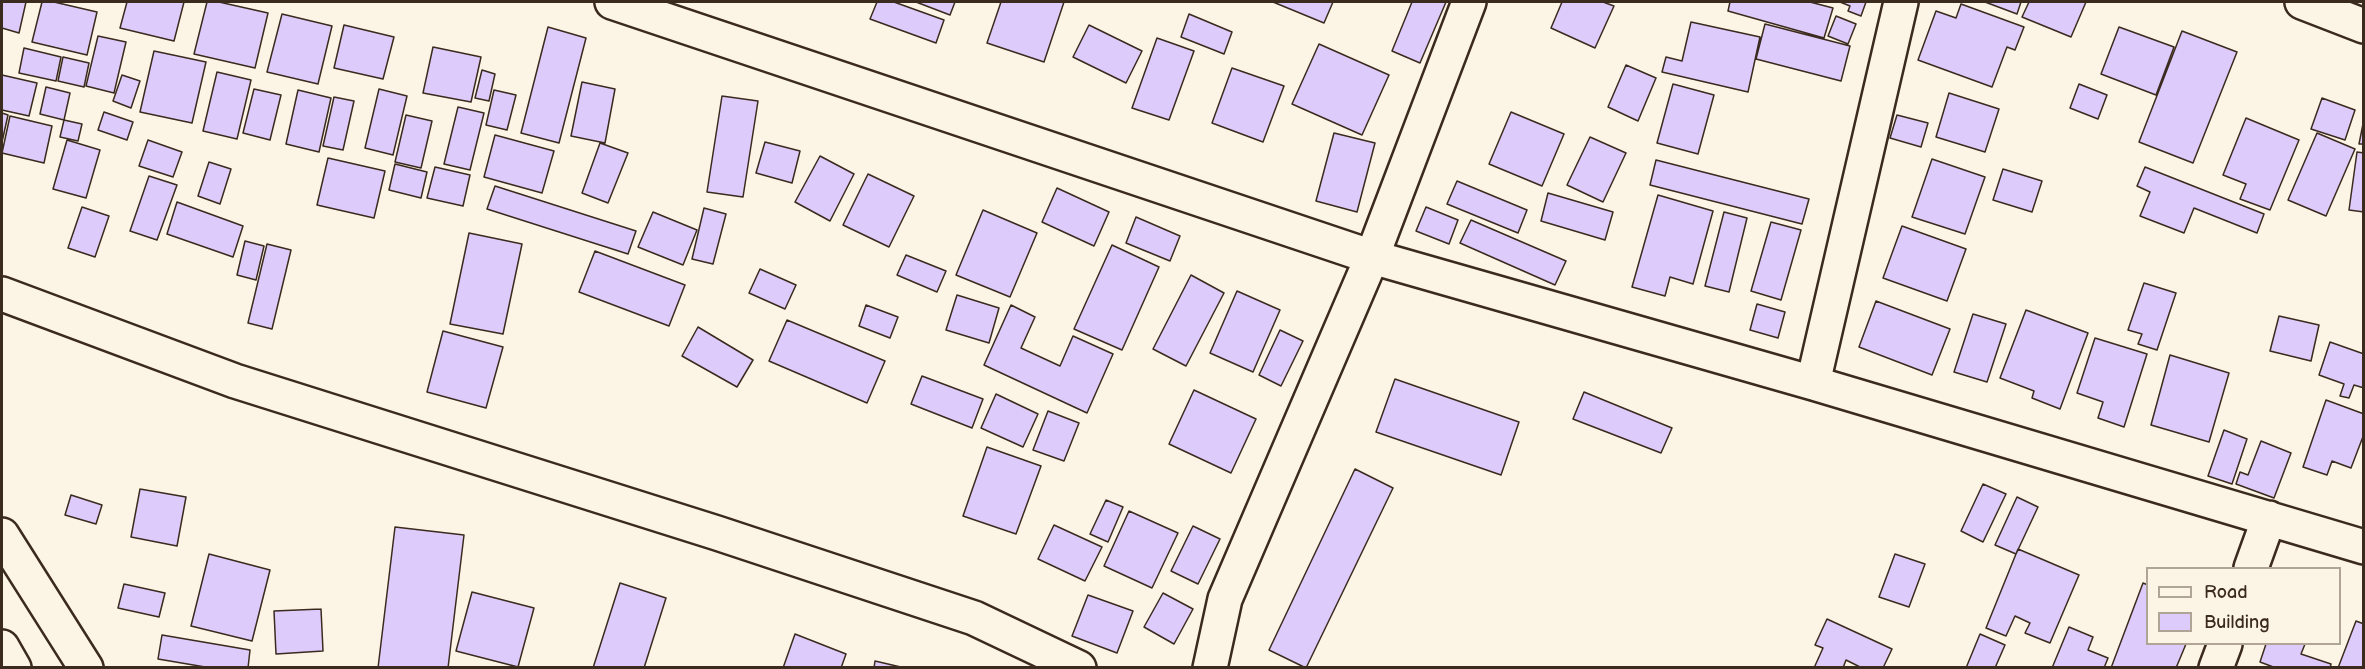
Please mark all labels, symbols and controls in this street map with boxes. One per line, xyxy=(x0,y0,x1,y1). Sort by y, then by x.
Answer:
legend xyxy=(2146,567,2341,645)
text: Road xyxy=(2204,582,2248,603)
text: Building xyxy=(2204,612,2270,633)

